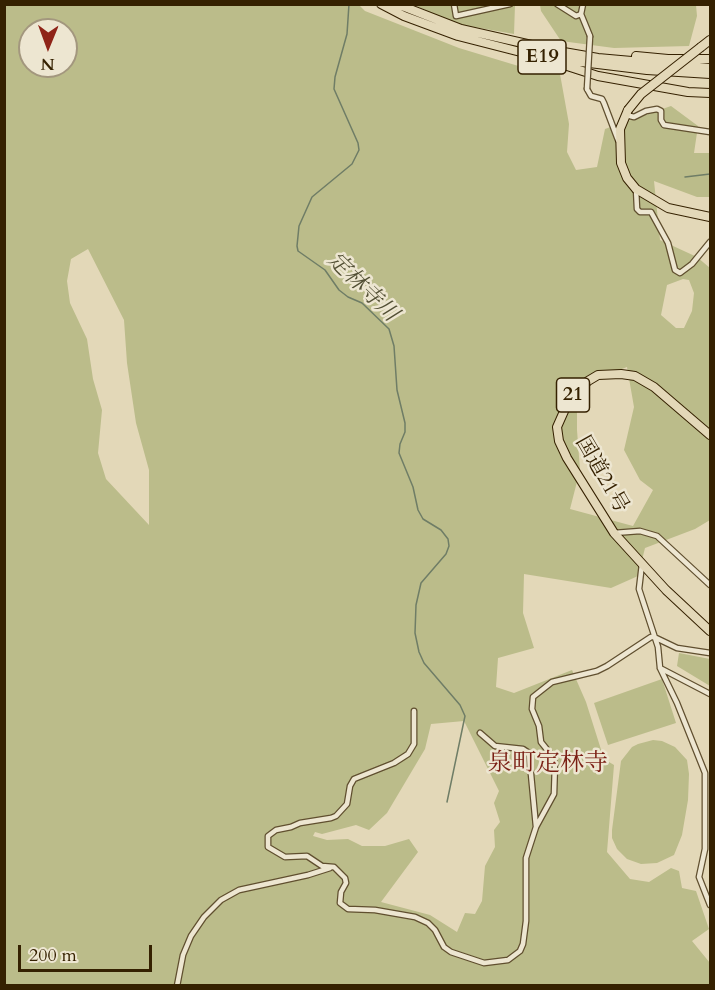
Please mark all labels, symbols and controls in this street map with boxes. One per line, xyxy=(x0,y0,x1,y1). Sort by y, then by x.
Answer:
north arrow xyxy=(18,18,78,78)
road number: E19 xyxy=(518,40,566,74)
text: N xyxy=(41,53,55,75)
water label: 定林寺川 xyxy=(321,248,403,328)
road number: 21 xyxy=(556,378,590,412)
street label: 国道21号 xyxy=(569,432,633,518)
district label: 泉町定林寺 xyxy=(488,750,608,778)
scale bar xyxy=(21,933,154,971)
text: 200 m xyxy=(29,943,77,968)

